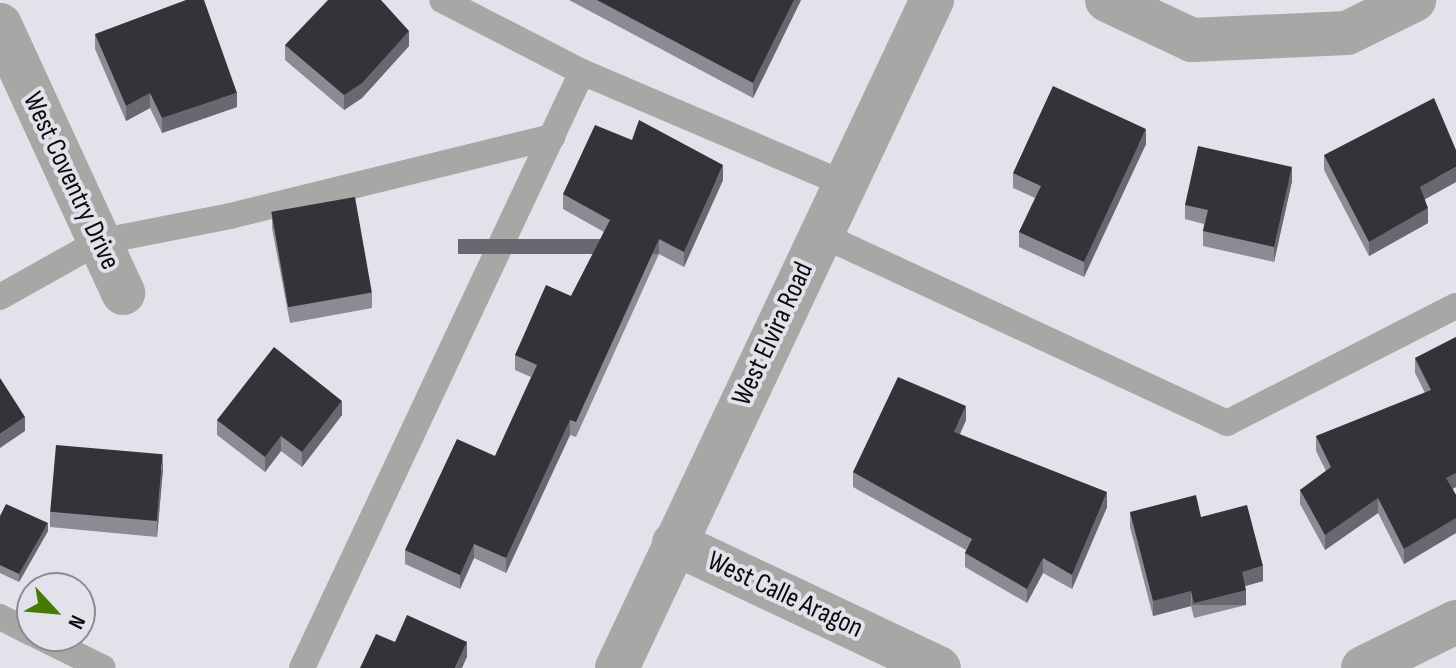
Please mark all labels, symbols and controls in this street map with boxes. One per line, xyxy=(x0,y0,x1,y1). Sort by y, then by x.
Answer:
street label: West Coventry Drive xyxy=(15,87,127,275)
street label: West Elvira Road xyxy=(725,257,821,411)
street label: West Calle Aragon xyxy=(702,544,868,646)
north arrow xyxy=(16,572,96,652)
text: N xyxy=(62,611,91,633)

